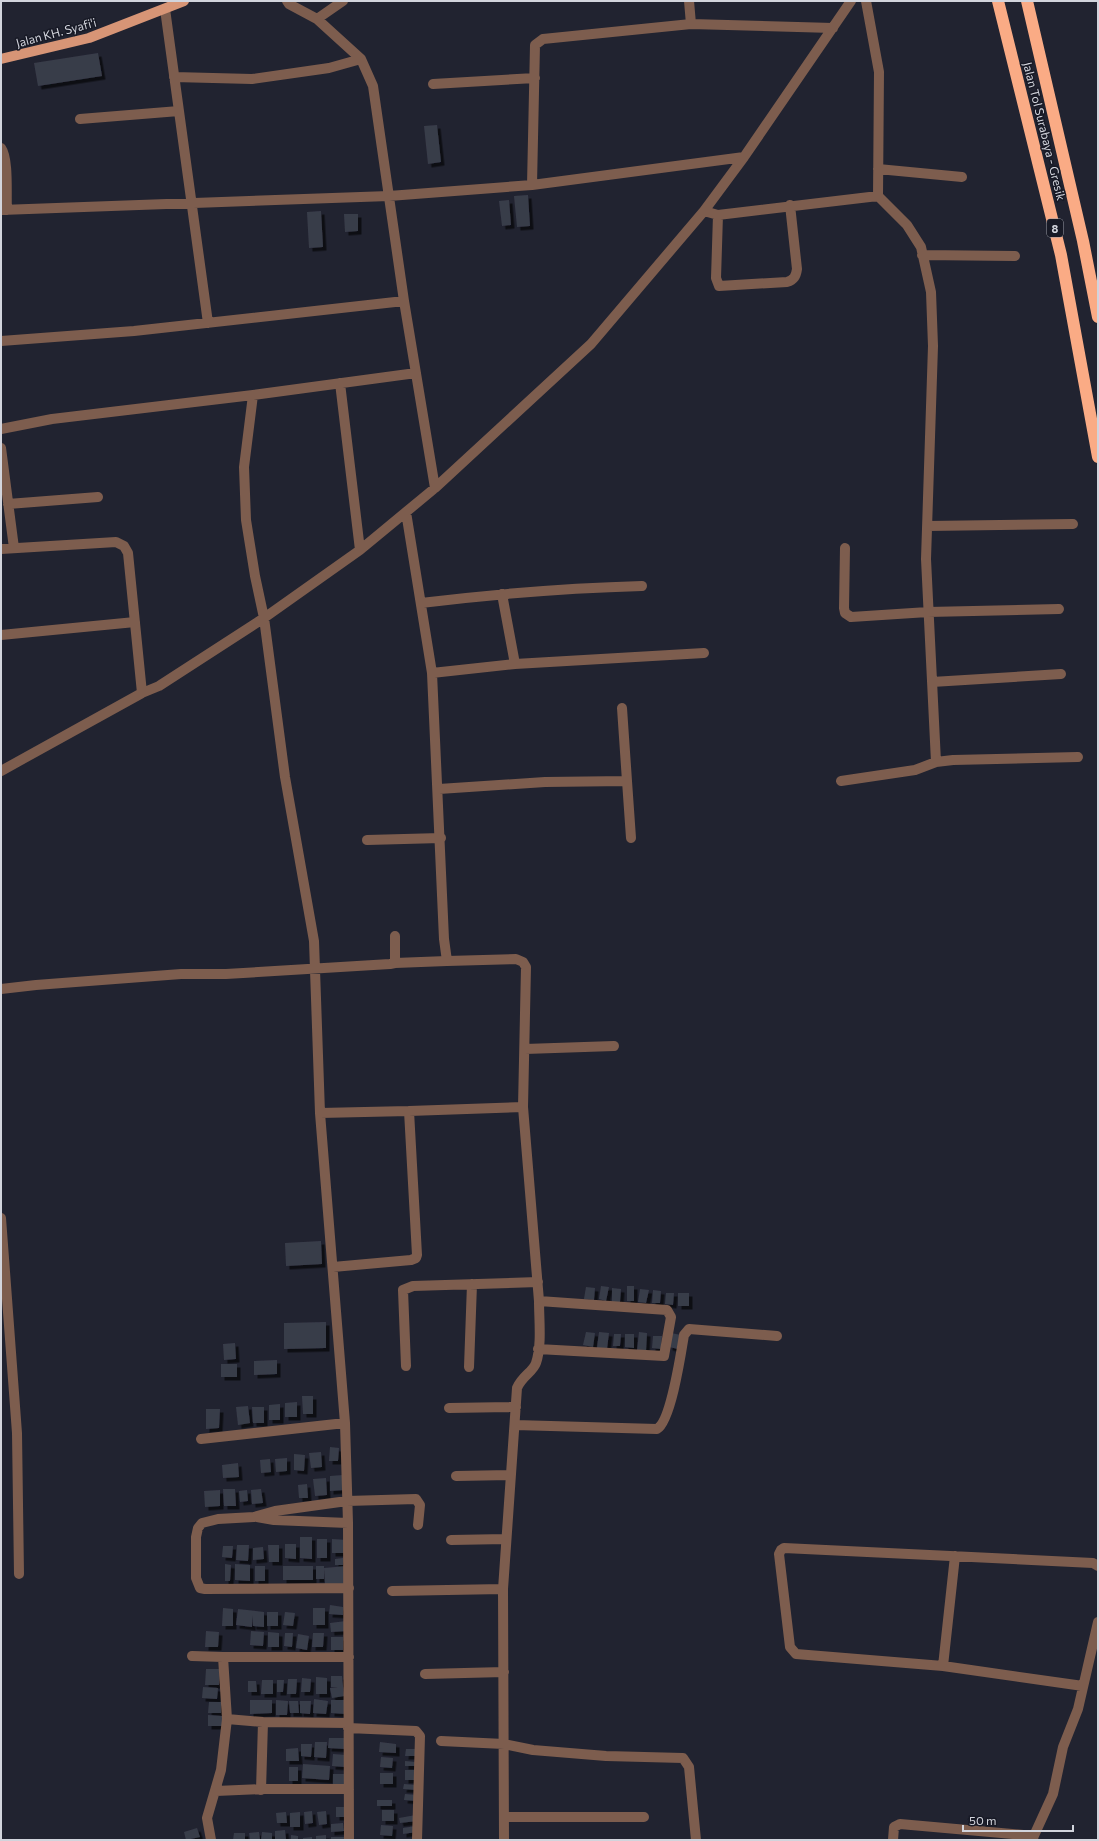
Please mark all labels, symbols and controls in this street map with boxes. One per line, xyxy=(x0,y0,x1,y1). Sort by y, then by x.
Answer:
street label: Jalan KH. Syafi'i xyxy=(14,15,98,50)
street label: Jalan Tol Surabaya - Gresik xyxy=(1020,60,1069,202)
road number: 8 xyxy=(1047,219,1063,237)
scale bar xyxy=(963,1807,1073,1833)
text: 50 m xyxy=(969,1813,997,1827)

